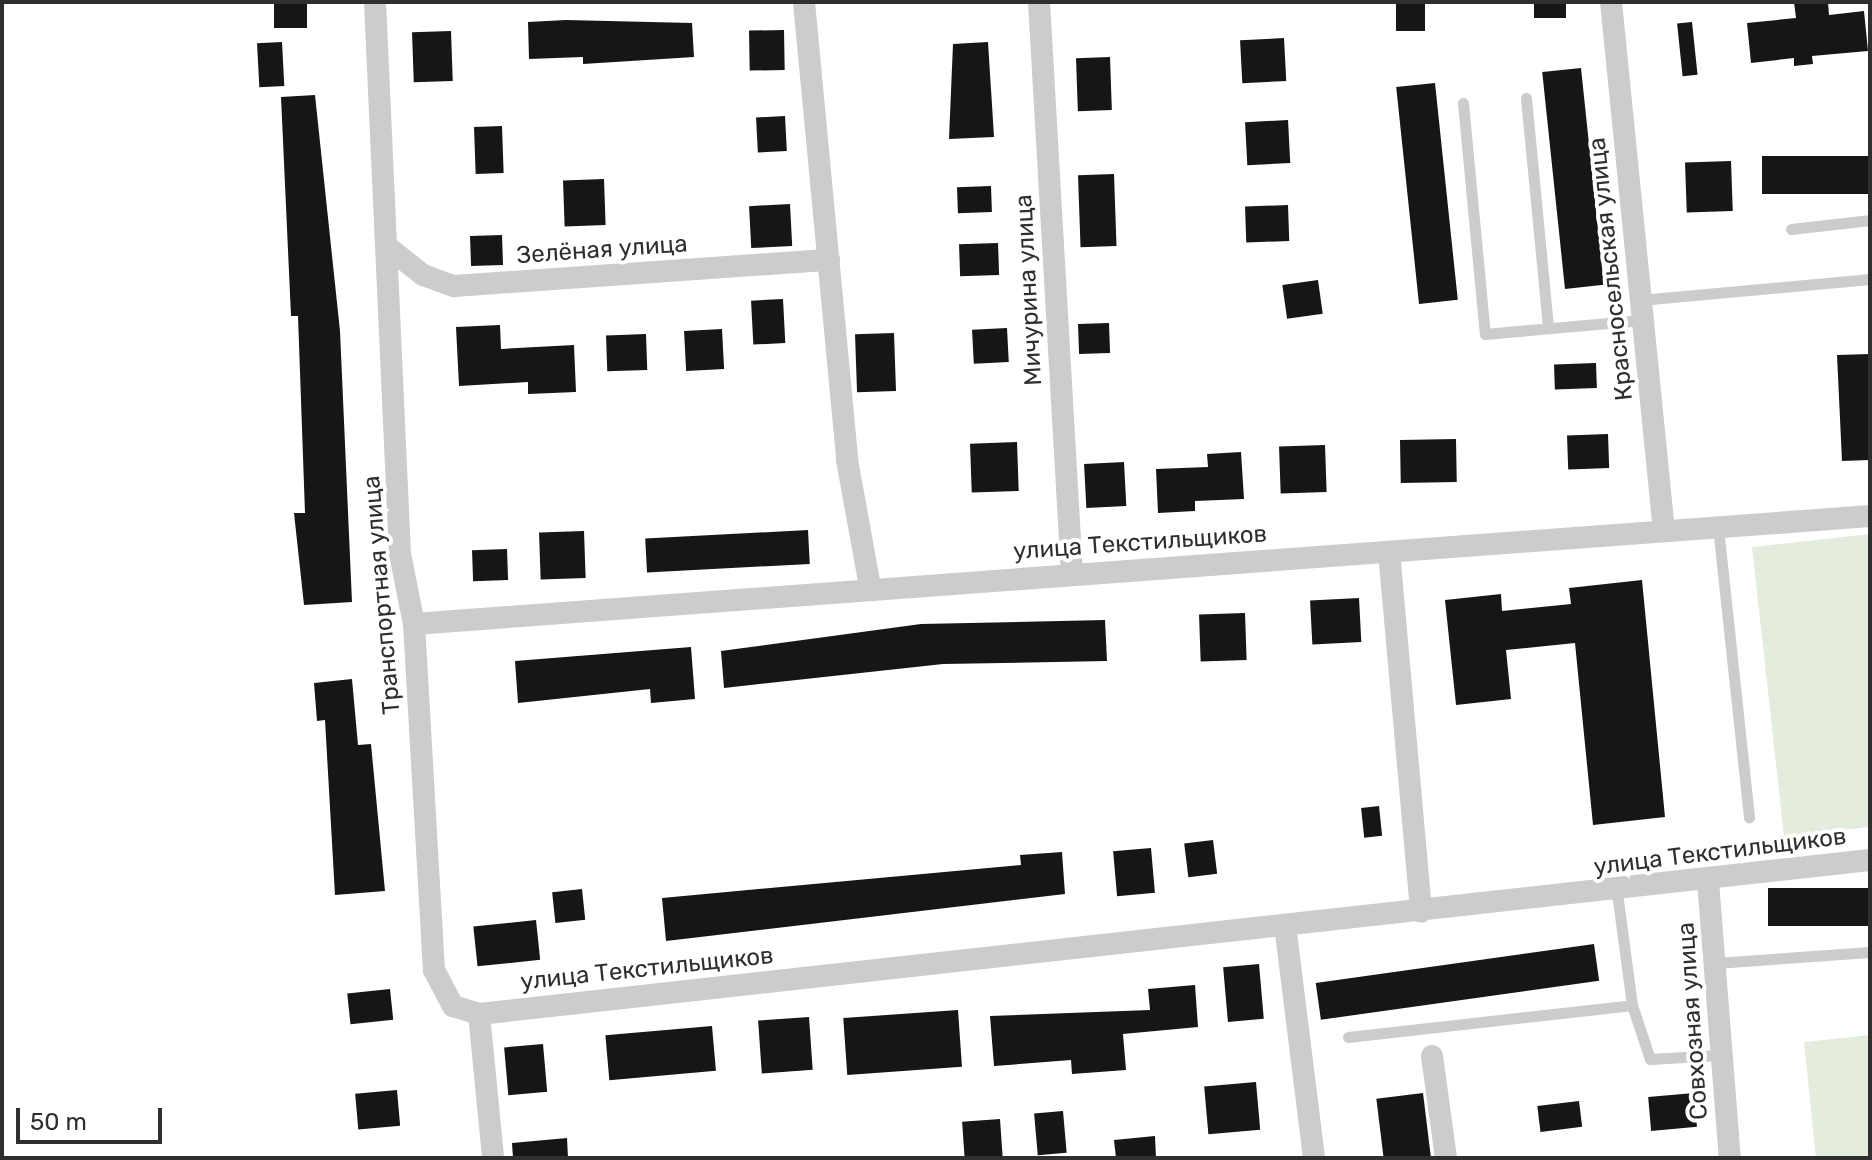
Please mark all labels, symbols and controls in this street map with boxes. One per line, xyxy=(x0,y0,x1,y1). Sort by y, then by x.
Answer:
street label: Красносельская улица xyxy=(1583,136,1639,402)
street label: Мичурина улица xyxy=(1010,194,1048,386)
street label: Зелёная улица xyxy=(515,230,689,270)
street label: Транспортная улица xyxy=(357,474,407,716)
street label: улица Текстильщиков xyxy=(1012,520,1268,566)
street label: улица Текстильщиков xyxy=(1592,822,1848,882)
street label: Совхозная улица xyxy=(1672,921,1714,1121)
street label: улица Текстильщиков xyxy=(519,941,775,997)
scale bar xyxy=(20,1092,166,1142)
text: 50 m xyxy=(30,1108,87,1136)

